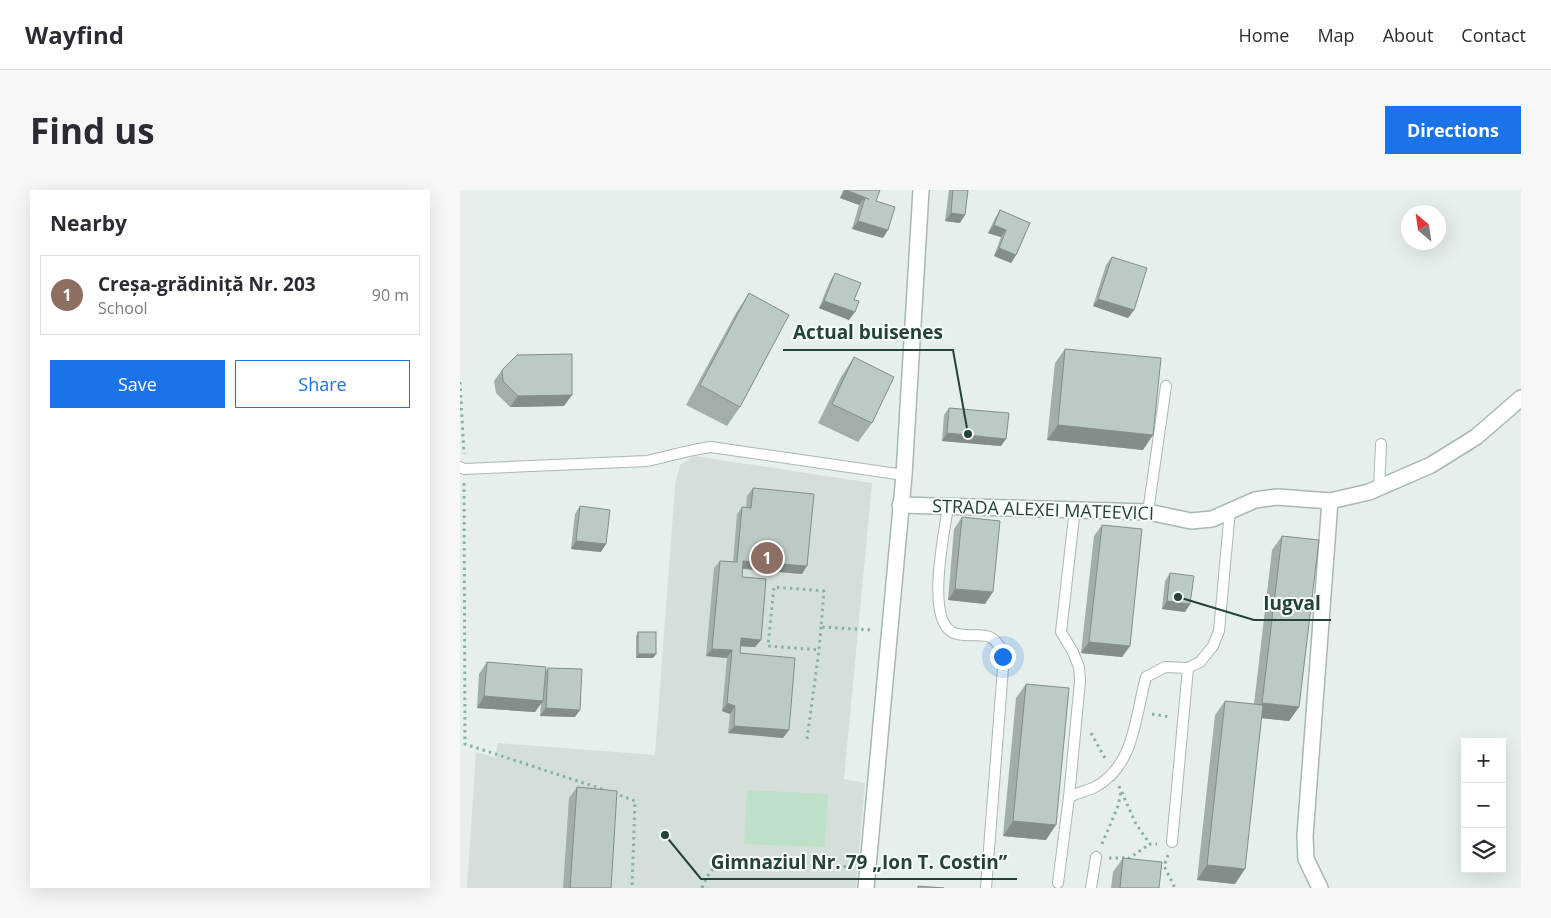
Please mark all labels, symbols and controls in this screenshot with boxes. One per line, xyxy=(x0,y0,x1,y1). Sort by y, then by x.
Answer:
text: Wayfind xyxy=(25,18,124,51)
text: Home xyxy=(1239,23,1289,47)
text: Map xyxy=(1317,23,1355,47)
text: About xyxy=(1383,23,1433,47)
text: Contact xyxy=(1461,23,1526,47)
button: Directions xyxy=(1385,106,1521,154)
text: Find us xyxy=(30,107,155,154)
north arrow xyxy=(1401,205,1446,250)
text: Nearby xyxy=(50,209,127,237)
text: Creșa-grădiniță Nr. 203 xyxy=(98,271,316,297)
text: 1 xyxy=(62,284,72,306)
text: 90 m xyxy=(372,284,409,306)
text: School xyxy=(98,297,148,319)
callout: Actual buisenes xyxy=(783,316,953,350)
text: Actual buisenes xyxy=(793,319,943,345)
button: Save xyxy=(50,360,225,408)
button: Share xyxy=(235,360,410,408)
street label: STRADA ALEXEI MATEEVICI xyxy=(932,493,1154,525)
pin: 1 xyxy=(751,539,783,577)
callout: Iugval xyxy=(1254,586,1331,620)
text: Iugval xyxy=(1263,590,1321,616)
your location xyxy=(990,644,1016,670)
map controls xyxy=(1461,738,1506,873)
button: + xyxy=(1461,738,1506,783)
button: − xyxy=(1461,783,1506,828)
button: layers xyxy=(1461,828,1506,873)
callout: Gimnaziul Nr. 79 „Ion T. Costin” xyxy=(701,845,1017,879)
text: Gimnaziul Nr. 79 „Ion T. Costin” xyxy=(711,849,1008,875)

